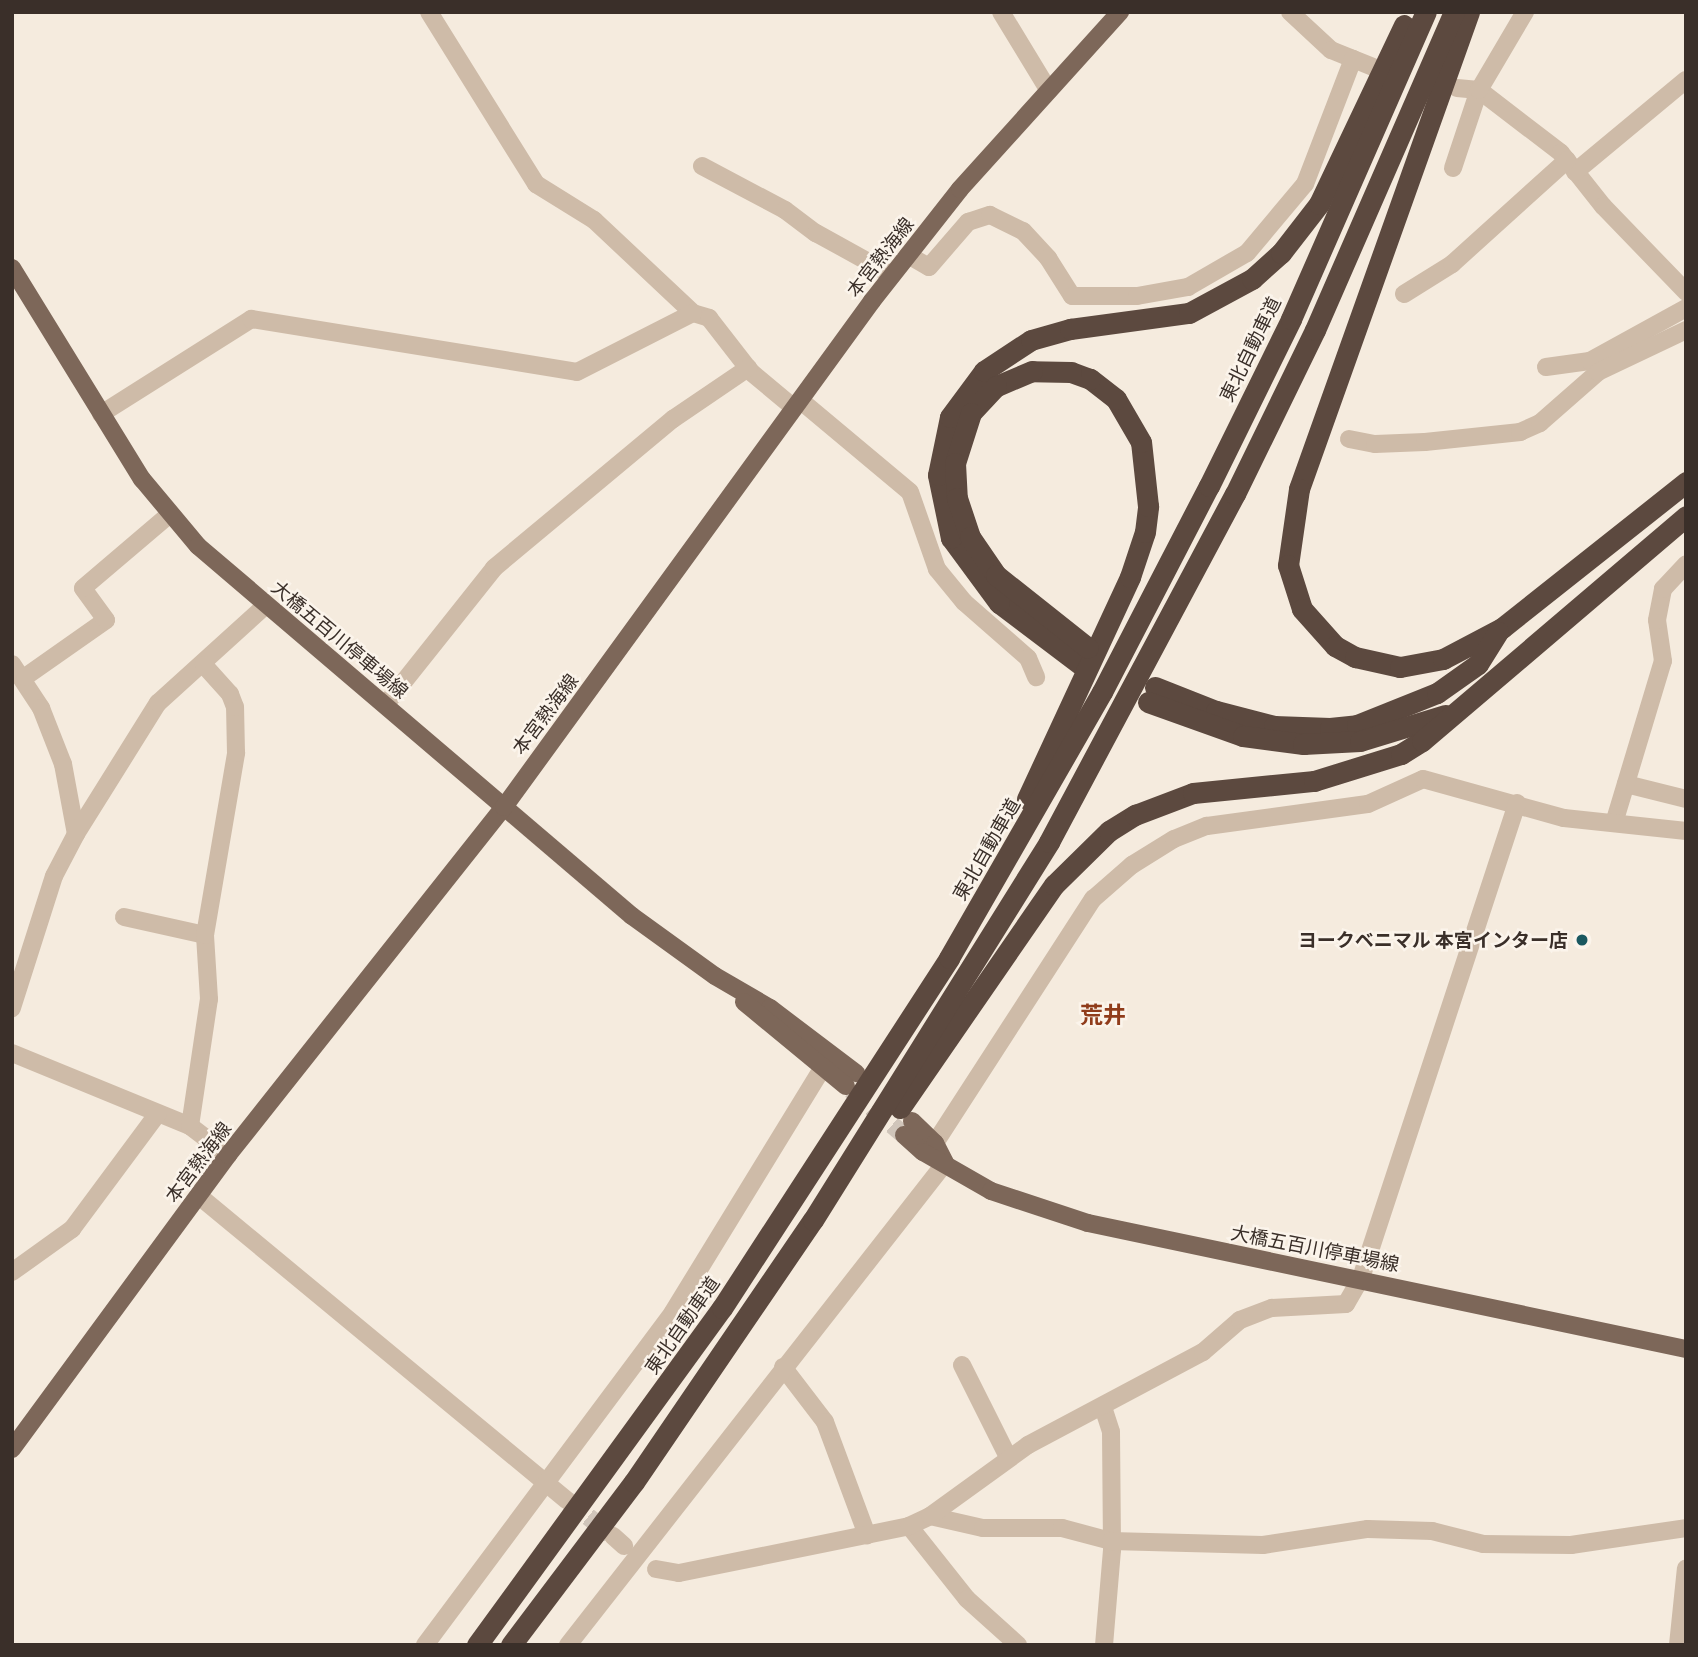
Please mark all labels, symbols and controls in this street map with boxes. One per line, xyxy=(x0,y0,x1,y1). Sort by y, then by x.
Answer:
street label: 本宮熱海線 xyxy=(842,213,918,301)
street label: 東北自動車道 xyxy=(1215,293,1285,405)
street label: 大橋五百川停車場線 xyxy=(267,575,413,703)
street label: 本宮熱海線 xyxy=(507,669,583,759)
street label: 東北自動車道 xyxy=(948,794,1024,904)
place label: ヨークベニマル 本宮インター店 xyxy=(1298,929,1568,951)
marker: ヨークベニマル 本宮インター店 xyxy=(1574,932,1590,948)
district label: 荒井 xyxy=(1080,1001,1126,1029)
street label: 本宮熱海線 xyxy=(160,1117,236,1207)
street label: 大橋五百川停車場線 xyxy=(1229,1220,1401,1276)
street label: 東北自動車道 xyxy=(640,1272,724,1378)

